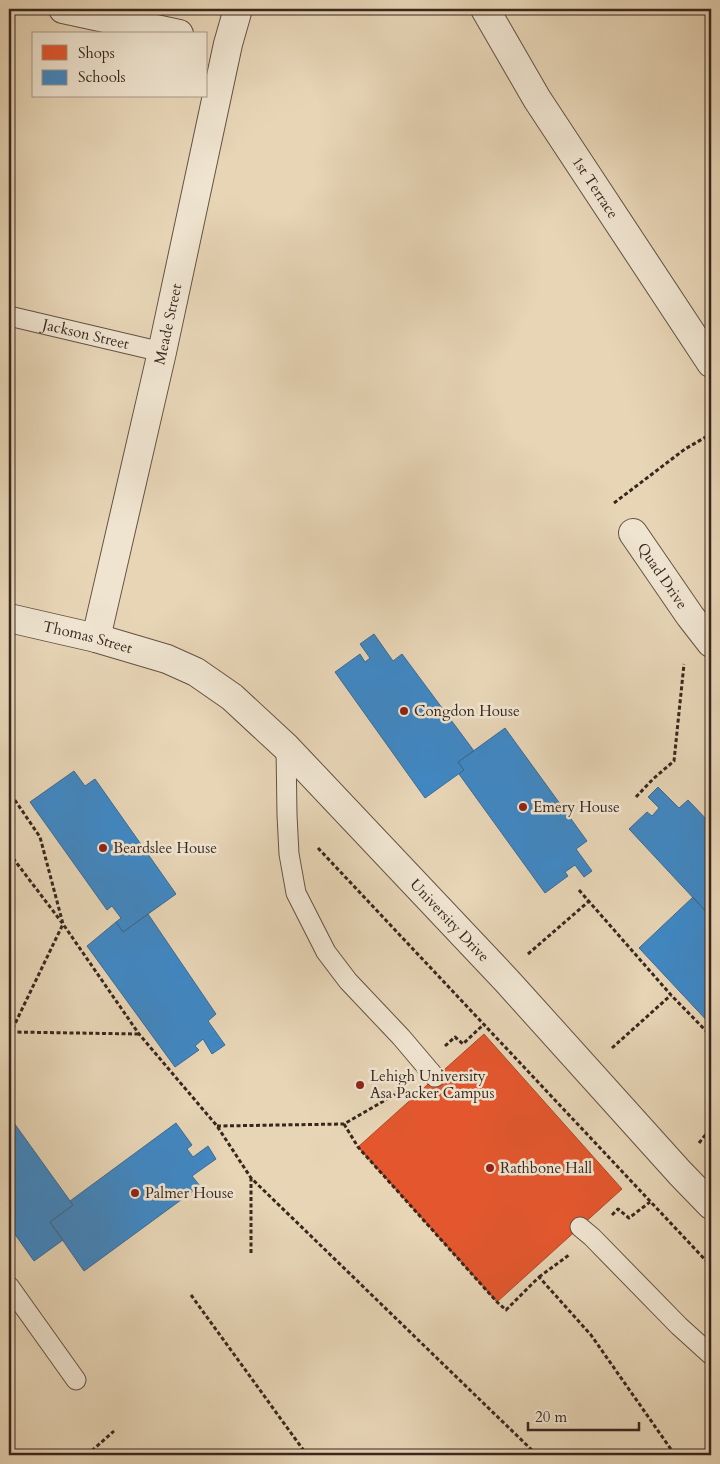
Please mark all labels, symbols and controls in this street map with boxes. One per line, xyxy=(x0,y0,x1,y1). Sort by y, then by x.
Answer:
legend xyxy=(32,32,208,98)
text: Shops xyxy=(78,43,115,63)
text: Schools xyxy=(78,67,126,87)
street label: 1st Terrace xyxy=(568,153,623,223)
street label: Meade Street xyxy=(149,282,186,367)
street label: Jackson Street xyxy=(39,314,131,354)
street label: Quad Drive xyxy=(633,539,692,613)
street label: Thomas Street xyxy=(41,616,135,658)
place label: Congdon House xyxy=(414,701,520,721)
marker: Congdon House xyxy=(398,705,410,717)
place label: Emery House xyxy=(533,797,620,817)
marker: Emery House xyxy=(517,801,529,813)
place label: Beardslee House xyxy=(113,838,217,858)
marker: Beardslee House xyxy=(97,842,109,854)
street label: University Drive xyxy=(406,875,494,966)
place label: Lehigh University Asa Packer Campus xyxy=(370,1066,495,1103)
marker: Lehigh University Asa Packer Campus xyxy=(354,1079,366,1091)
place label: Rathbone Hall xyxy=(500,1158,592,1178)
marker: Rathbone Hall xyxy=(484,1162,496,1174)
place label: Palmer House xyxy=(145,1183,234,1203)
marker: Palmer House xyxy=(129,1187,141,1199)
scale bar xyxy=(528,1399,639,1431)
text: 20 m xyxy=(535,1407,567,1427)

